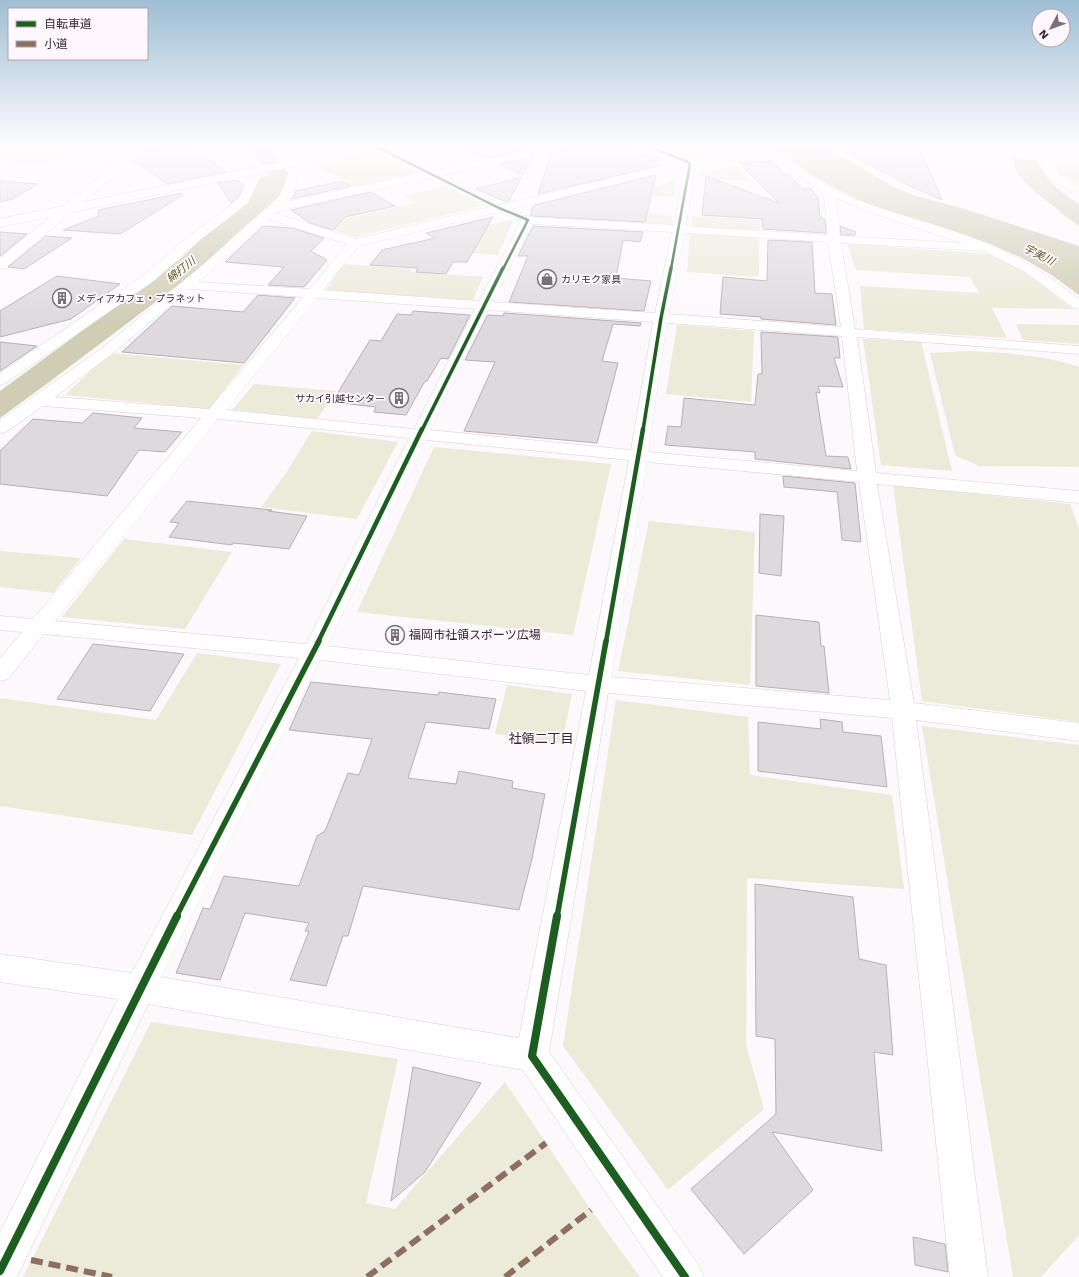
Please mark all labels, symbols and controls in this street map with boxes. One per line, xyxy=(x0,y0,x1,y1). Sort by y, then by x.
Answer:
legend xyxy=(8,8,148,60)
north arrow xyxy=(1031,8,1071,48)
text: 自転車道 xyxy=(44,17,92,31)
text: N xyxy=(1036,27,1051,42)
text: 小道 xyxy=(44,37,68,51)
water label: 宇美川 xyxy=(1021,242,1058,269)
water label: 綿打川 xyxy=(164,254,199,285)
shop icon: カリモク家具 xyxy=(536,268,558,290)
place label: カリモク家具 xyxy=(561,274,621,285)
building icon: メディアカフェ・プラネット xyxy=(51,287,73,309)
place label: メディアカフェ・プラネット xyxy=(76,293,205,304)
building icon: サカイ引越センター xyxy=(388,387,410,409)
place label: サカイ引越センター xyxy=(295,393,385,404)
building icon: 福岡市社領スポーツ広場 xyxy=(384,624,406,646)
place label: 福岡市社領スポーツ広場 xyxy=(409,628,541,642)
district label: 社領二丁目 xyxy=(508,731,574,746)

